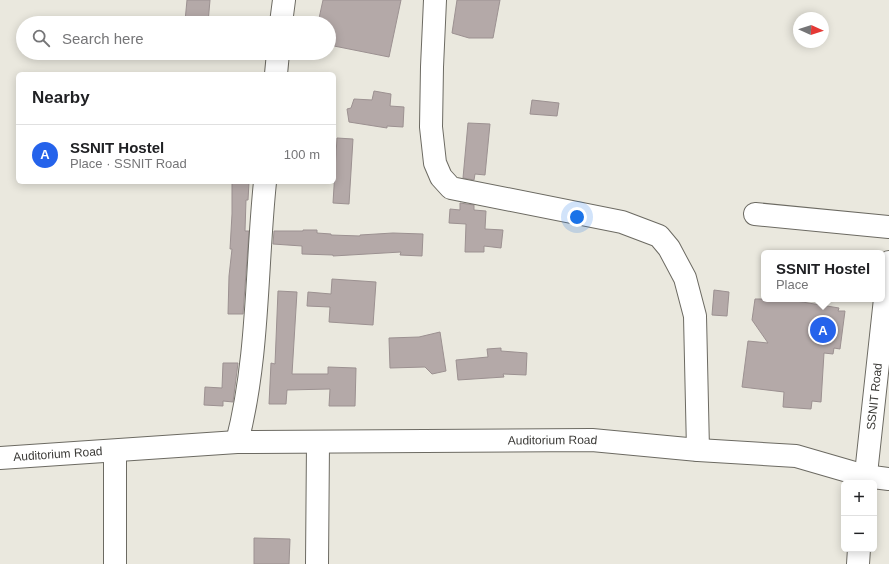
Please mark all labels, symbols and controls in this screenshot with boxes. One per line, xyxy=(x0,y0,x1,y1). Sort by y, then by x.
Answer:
north arrow xyxy=(793,12,829,48)
search box xyxy=(16,16,336,60)
icon: search xyxy=(30,27,52,49)
text: Search here xyxy=(62,30,144,47)
text: Nearby xyxy=(32,88,90,107)
text: SSNIT Hostel xyxy=(70,139,164,156)
text: A xyxy=(40,147,50,162)
text: 100 m xyxy=(284,147,320,162)
text: Place · SSNIT Road xyxy=(70,156,187,171)
your location xyxy=(567,207,587,227)
popup xyxy=(761,250,885,302)
text: SSNIT Hostel xyxy=(776,260,870,277)
text: Place xyxy=(776,277,808,292)
pin: A xyxy=(810,315,836,345)
street label: SSNIT Road xyxy=(864,362,885,431)
street label: Auditorium Road xyxy=(508,433,598,447)
street label: Auditorium Road xyxy=(13,444,103,464)
map controls xyxy=(841,480,877,552)
button: + xyxy=(841,480,877,516)
button: − xyxy=(841,516,877,552)

